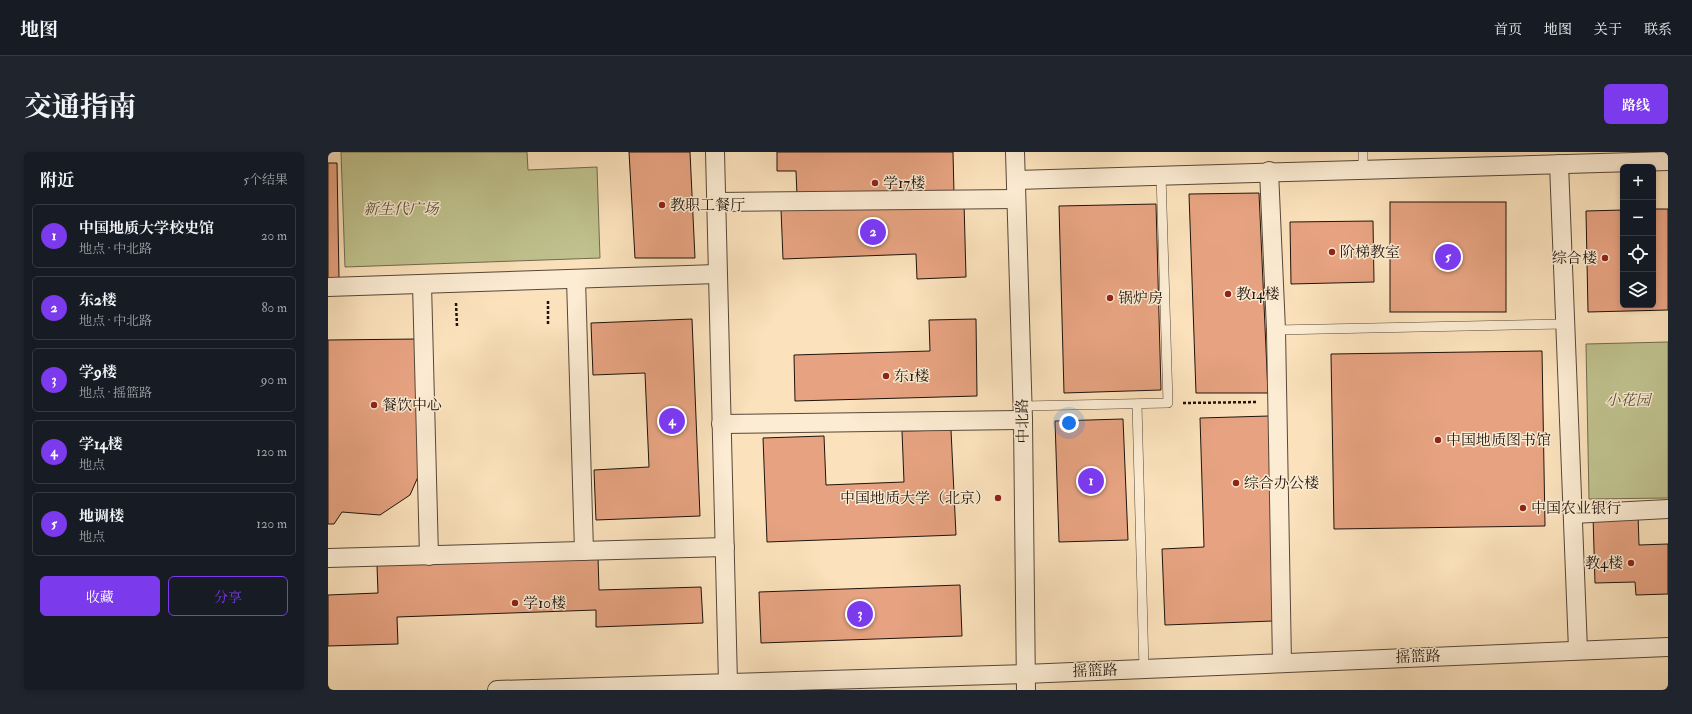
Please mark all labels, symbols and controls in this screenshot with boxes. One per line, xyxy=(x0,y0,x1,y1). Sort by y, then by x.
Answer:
text: 地图 xyxy=(20,18,58,42)
text: 首页 xyxy=(1494,21,1522,38)
text: 地图 xyxy=(1544,21,1572,38)
text: 关于 xyxy=(1594,21,1622,38)
text: 联系 xyxy=(1644,21,1672,38)
button: 路线 xyxy=(1604,84,1668,124)
text: 交通指南 xyxy=(24,90,136,125)
map controls xyxy=(1620,164,1656,308)
button: + xyxy=(1620,164,1656,200)
text: 附近 xyxy=(40,170,74,191)
text: 5个结果 xyxy=(243,172,288,188)
place label: 学17楼 xyxy=(883,174,925,193)
marker: 学17楼 xyxy=(870,178,880,188)
place label: 教职工餐厅 xyxy=(670,196,745,215)
park label: 新生代广场 xyxy=(363,200,440,219)
marker: 教职工餐厅 xyxy=(657,200,667,210)
button: − xyxy=(1620,200,1656,236)
pin: 2 xyxy=(860,217,886,247)
text: 中国地质大学校史馆 xyxy=(79,219,214,238)
text: 1 xyxy=(52,228,56,244)
text: 20 m xyxy=(261,228,287,244)
button: locate xyxy=(1620,236,1656,272)
text: 地点 · 中北路 xyxy=(79,241,152,257)
pin: 5 xyxy=(1435,242,1461,272)
place label: 阶梯教室 xyxy=(1340,243,1400,262)
marker: 阶梯教室 xyxy=(1327,247,1337,257)
place label: 综合楼 xyxy=(1552,249,1597,268)
marker: 综合楼 xyxy=(1600,253,1610,263)
button: layers xyxy=(1620,272,1656,308)
place label: 教14楼 xyxy=(1236,285,1279,304)
place label: 锅炉房 xyxy=(1118,289,1163,308)
marker: 教14楼 xyxy=(1223,289,1233,299)
text: 东2楼 xyxy=(79,291,117,310)
marker: 锅炉房 xyxy=(1105,293,1115,303)
text: 2 xyxy=(51,300,57,316)
text: 80 m xyxy=(261,300,287,316)
text: 地点 · 中北路 xyxy=(79,313,152,329)
text: 学9楼 xyxy=(79,363,117,382)
place label: 东1楼 xyxy=(894,367,929,386)
marker: 东1楼 xyxy=(881,371,891,381)
text: 3 xyxy=(52,372,57,388)
text: 90 m xyxy=(261,372,287,388)
text: 地点 · 摇篮路 xyxy=(79,385,152,401)
park label: 小花园 xyxy=(1605,391,1652,410)
place label: 餐饮中心 xyxy=(382,396,442,415)
street label: 中北路 xyxy=(1013,398,1033,444)
marker: 餐饮中心 xyxy=(369,400,379,410)
pin: 4 xyxy=(659,406,685,436)
your location xyxy=(1059,413,1079,433)
place label: 中国地质图书馆 xyxy=(1446,431,1551,450)
text: 学14楼 xyxy=(79,435,122,454)
marker: 中国地质图书馆 xyxy=(1433,435,1443,445)
text: 4 xyxy=(50,444,58,460)
text: 120 m xyxy=(256,444,287,460)
text: 地点 xyxy=(79,457,105,473)
pin: 1 xyxy=(1078,466,1104,496)
place label: 综合办公楼 xyxy=(1244,474,1319,493)
marker: 综合办公楼 xyxy=(1231,478,1241,488)
place label: 中国地质大学（北京） xyxy=(840,489,990,508)
marker: 中国地质大学（北京） xyxy=(993,493,1003,503)
place label: 中国农业银行 xyxy=(1531,499,1621,518)
marker: 中国农业银行 xyxy=(1518,503,1528,513)
text: 地调楼 xyxy=(79,507,124,526)
text: 5 xyxy=(51,516,57,532)
text: 120 m xyxy=(256,516,287,532)
text: 地点 xyxy=(79,529,105,545)
place label: 教4楼 xyxy=(1585,554,1623,573)
marker: 教4楼 xyxy=(1626,558,1636,568)
button: 收藏 xyxy=(40,576,160,616)
button: 分享 xyxy=(168,576,288,616)
place label: 学10楼 xyxy=(523,594,566,613)
marker: 学10楼 xyxy=(510,598,520,608)
pin: 3 xyxy=(847,599,873,629)
street label: 摇篮路 xyxy=(1395,647,1441,667)
street label: 摇篮路 xyxy=(1072,661,1118,681)

